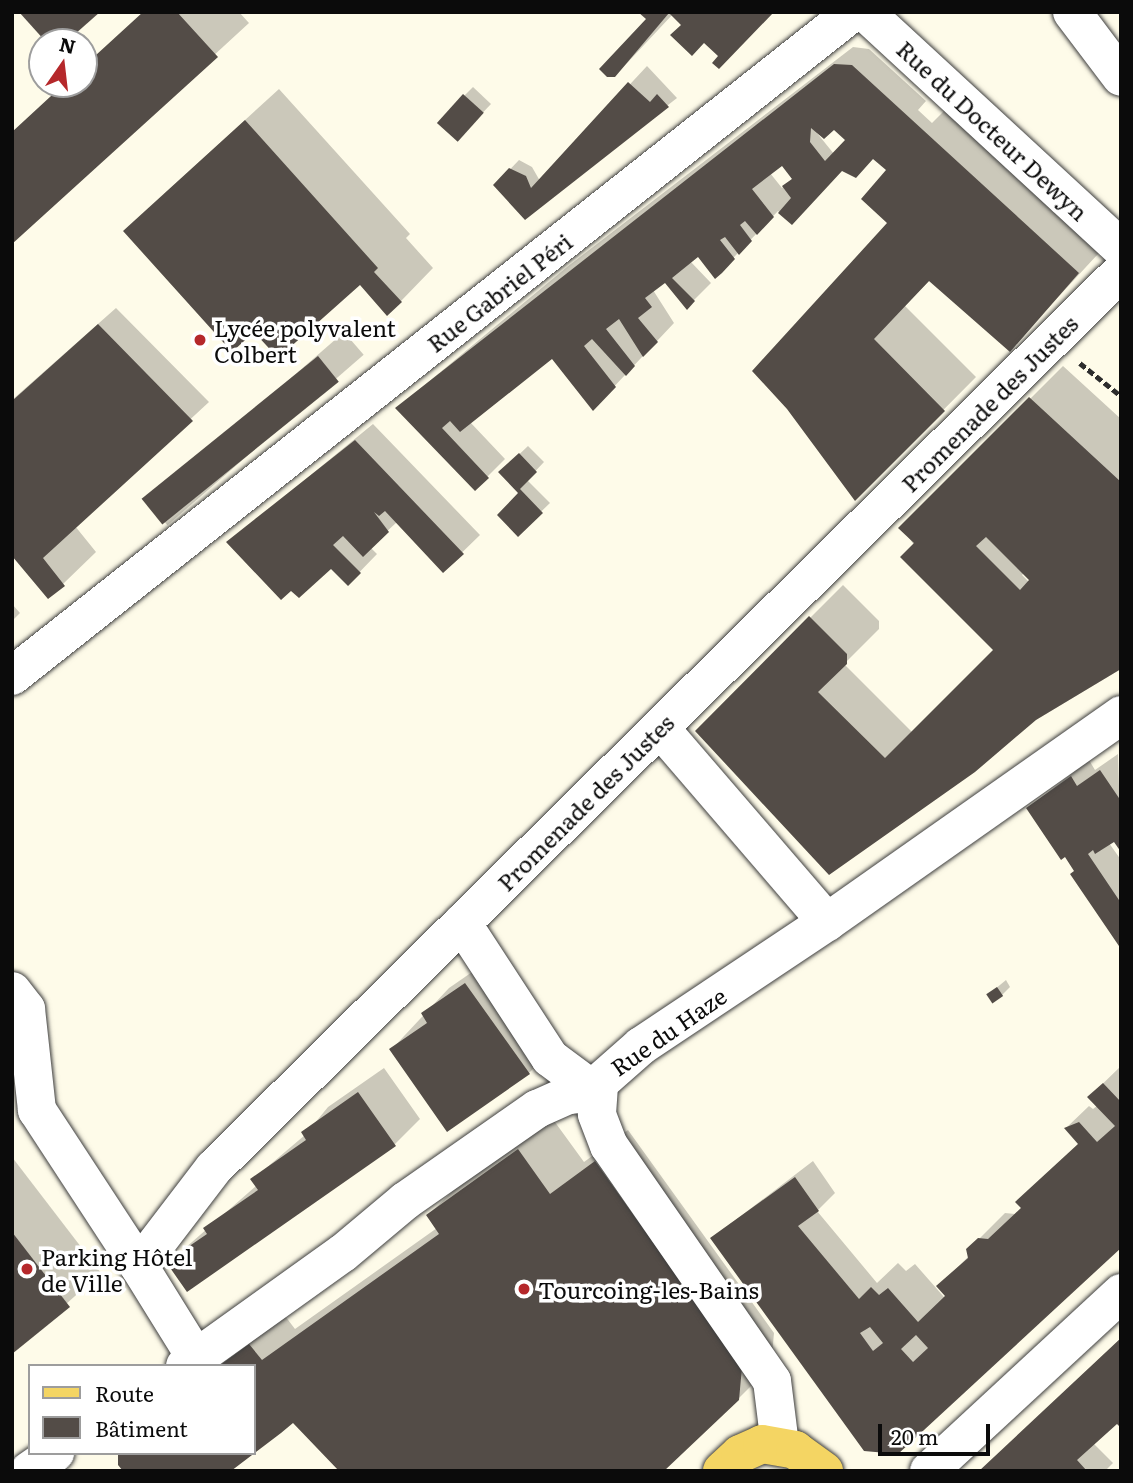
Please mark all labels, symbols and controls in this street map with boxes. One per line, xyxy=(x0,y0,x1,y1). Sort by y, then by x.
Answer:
north arrow xyxy=(28,28,98,98)
text: N xyxy=(56,29,79,60)
street label: Rue du Docteur Dewyn xyxy=(892,34,1094,226)
street label: Rue Gabriel Péri xyxy=(421,227,577,357)
street label: Promenade des Justes xyxy=(895,309,1083,497)
place label: Lycée polyvalent Colbert xyxy=(214,313,396,367)
marker: Lycée polyvalent Colbert xyxy=(192,332,208,348)
street label: Promenade des Justes xyxy=(491,708,679,896)
street label: Rue du Haze xyxy=(605,981,731,1081)
place label: Parking Hôtel de Ville xyxy=(41,1242,192,1296)
marker: Parking Hôtel de Ville xyxy=(19,1261,35,1277)
place label: Tourcoing-les-Bains xyxy=(538,1275,759,1303)
marker: Tourcoing-les-Bains xyxy=(516,1281,532,1297)
legend xyxy=(28,1364,256,1455)
text: Route xyxy=(95,1377,154,1408)
scale bar xyxy=(881,1410,993,1454)
text: Bâtiment xyxy=(95,1412,188,1443)
text: 20 m xyxy=(891,1420,938,1451)

